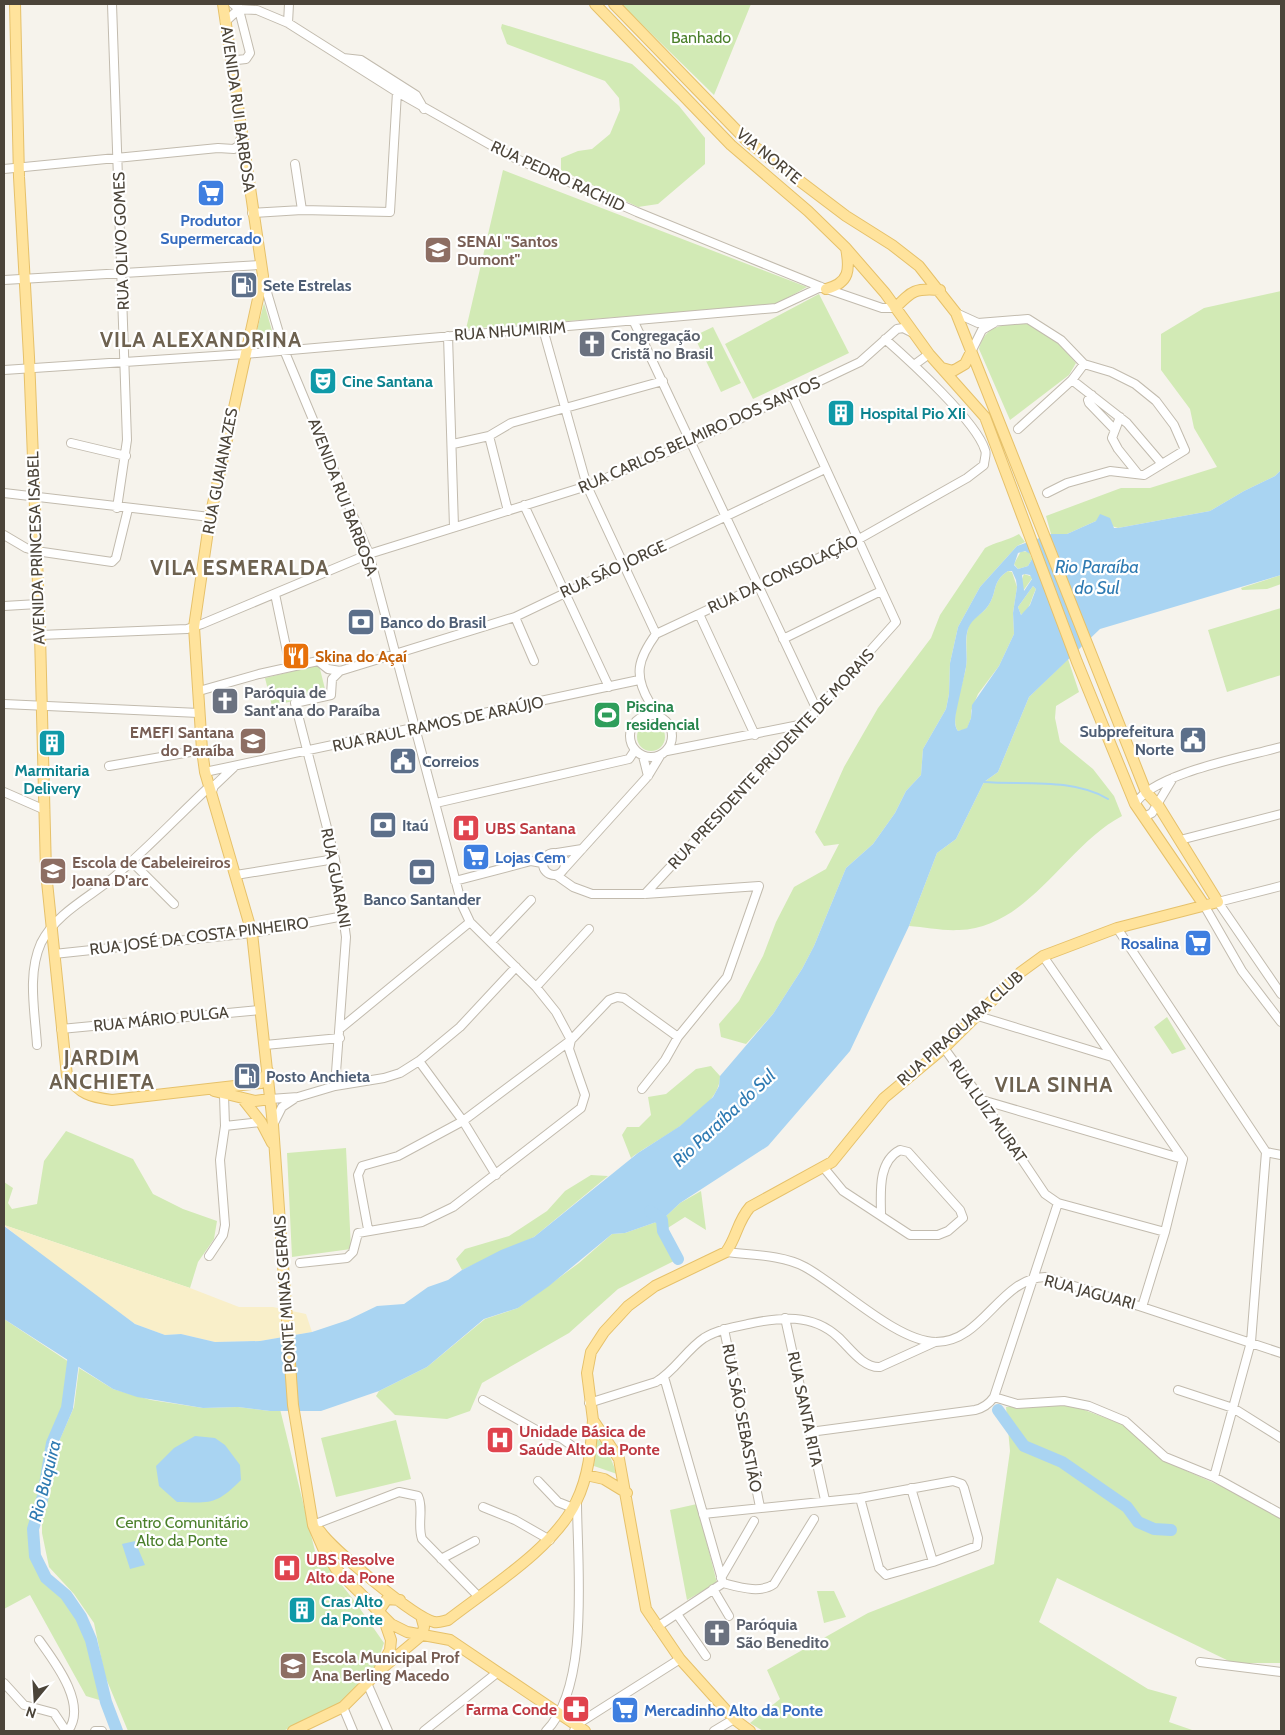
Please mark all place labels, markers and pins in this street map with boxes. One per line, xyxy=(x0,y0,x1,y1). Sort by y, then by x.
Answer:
supermarket icon: Produtor Supermercado xyxy=(196,178,226,208)
place label: Produtor Supermercado xyxy=(160,211,262,248)
place label: SENAI "Santos Dumont" xyxy=(457,232,558,269)
school or university icon: SENAI "Santos Dumont" xyxy=(423,235,453,265)
fuel station icon: Sete Estrelas xyxy=(229,270,259,300)
place label: Sete Estrelas xyxy=(263,276,352,295)
place label: Congregação Cristã no Brasil xyxy=(611,326,713,363)
church icon: Congregação Cristã no Brasil xyxy=(577,329,607,359)
theatre icon: Cine Santana xyxy=(308,366,338,396)
place label: Cine Santana xyxy=(342,372,433,391)
building icon: Hospital Pio XIi xyxy=(826,398,856,428)
place label: Hospital Pio XIi xyxy=(860,404,966,423)
bank icon: Banco do Brasil xyxy=(346,607,376,637)
place label: Banco do Brasil xyxy=(380,613,487,632)
restaurant icon: Skina do Açaí xyxy=(281,641,311,671)
place label: Skina do Açaí xyxy=(315,647,407,666)
place label: Paróquia de Sant'ana do Paraíba xyxy=(244,683,380,720)
church icon: Paróquia de Sant'ana do Paraíba xyxy=(210,686,240,716)
place label: Piscina residencial xyxy=(626,697,700,734)
sports icon: Piscina residencial xyxy=(592,700,622,730)
place label: Subprefeitura Norte xyxy=(1079,722,1174,759)
place label: EMEFI Santana do Paraíba xyxy=(130,723,234,760)
public building icon: Subprefeitura Norte xyxy=(1178,725,1208,755)
school or university icon: EMEFI Santana do Paraíba xyxy=(238,726,268,756)
building icon: Marmitaria Delivery xyxy=(37,728,67,758)
public building icon: Correios xyxy=(388,746,418,776)
place label: Correios xyxy=(422,752,479,771)
place label: Marmitaria Delivery xyxy=(15,761,89,798)
bank icon: Itaú xyxy=(368,810,398,840)
hospital icon: UBS Santana xyxy=(451,813,481,843)
place label: Itaú xyxy=(402,816,429,835)
place label: UBS Santana xyxy=(485,819,576,838)
supermarket icon: Lojas Cem xyxy=(461,842,491,872)
place label: Lojas Cem xyxy=(495,848,566,867)
place label: Escola de Cabeleireiros Joana D'arc xyxy=(71,853,231,890)
school or university icon: Escola de Cabeleireiros Joana D'arc xyxy=(38,856,68,886)
bank icon: Banco Santander xyxy=(407,857,437,887)
place label: Banco Santander xyxy=(363,890,482,909)
supermarket icon: Rosalina xyxy=(1183,928,1213,958)
place label: Rosalina xyxy=(1121,934,1179,953)
fuel station icon: Posto Anchieta xyxy=(232,1061,262,1091)
place label: Posto Anchieta xyxy=(266,1067,370,1086)
place label: Unidade Básica de Saúde Alto da Ponte xyxy=(519,1422,660,1459)
hospital icon: Unidade Básica de Saúde Alto da Ponte xyxy=(485,1425,515,1455)
place label: UBS Resolve Alto da Pone xyxy=(306,1550,394,1587)
hospital icon: UBS Resolve Alto da Pone xyxy=(272,1553,302,1583)
place label: Cras Alto da Ponte xyxy=(321,1592,383,1629)
building icon: Cras Alto da Ponte xyxy=(287,1595,317,1625)
place label: Paróquia São Benedito xyxy=(736,1615,829,1652)
church icon: Paróquia São Benedito xyxy=(702,1618,732,1648)
place label: Escola Municipal Prof Ana Berling Macedo xyxy=(312,1648,460,1685)
school or university icon: Escola Municipal Prof Ana Berling Macedo xyxy=(278,1651,308,1681)
pharmacy icon: Farma Conde xyxy=(561,1694,591,1724)
supermarket icon: Mercadinho Alto da Ponte xyxy=(610,1695,640,1725)
place label: Farma Conde xyxy=(466,1700,557,1719)
place label: Mercadinho Alto da Ponte xyxy=(644,1701,823,1720)

